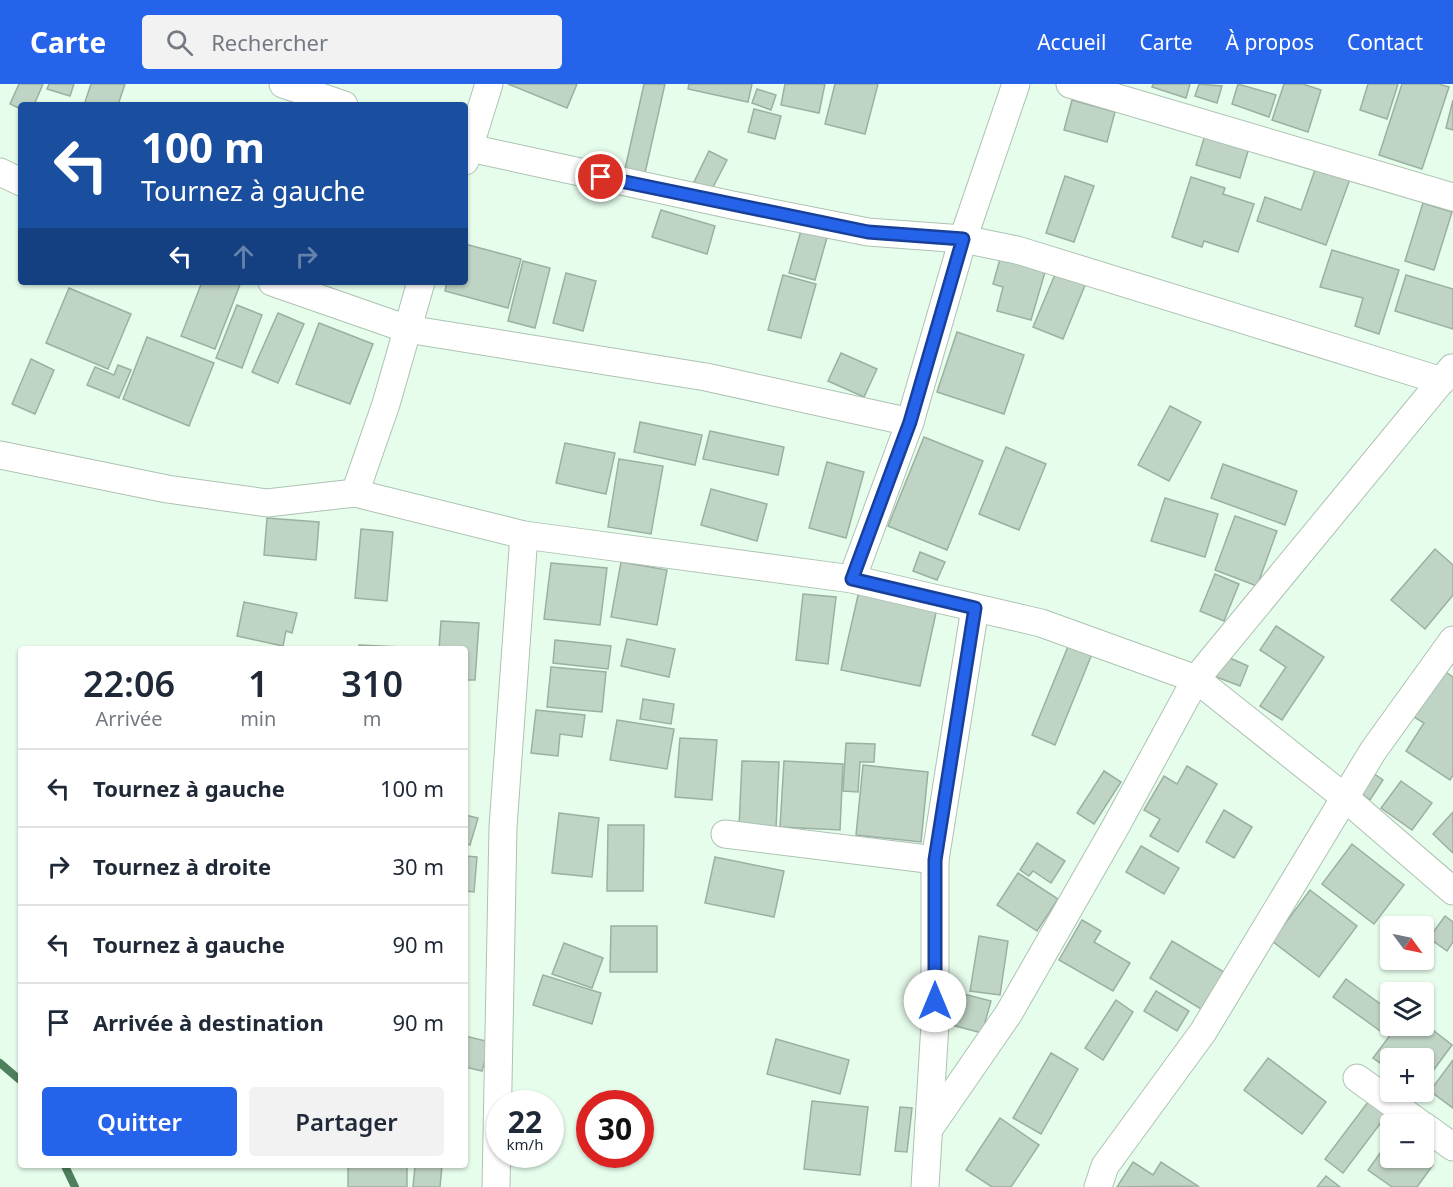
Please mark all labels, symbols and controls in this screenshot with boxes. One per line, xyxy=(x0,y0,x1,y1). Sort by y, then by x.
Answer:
search box xyxy=(142,15,562,69)
text: Carte xyxy=(30,23,106,61)
icon: search xyxy=(163,26,196,59)
text: Rechercher xyxy=(211,27,328,57)
text: Accueil xyxy=(1037,28,1106,56)
text: Carte xyxy=(1139,28,1193,56)
text: À propos xyxy=(1226,28,1314,56)
text: Contact xyxy=(1347,28,1423,56)
text: 100 m xyxy=(141,118,265,175)
icon: left xyxy=(42,126,120,204)
pin xyxy=(575,151,626,202)
icon: arrive xyxy=(584,160,617,193)
text: Tournez à gauche xyxy=(141,172,365,209)
icon: left xyxy=(164,240,197,273)
icon: ahead xyxy=(227,240,260,273)
icon: right xyxy=(290,240,323,273)
text: 22:06 xyxy=(83,659,175,708)
text: 1 xyxy=(248,659,269,708)
text: 310 xyxy=(341,659,403,708)
text: Arrivée xyxy=(95,705,163,732)
text: min xyxy=(240,705,276,732)
text: m xyxy=(363,705,382,732)
icon: left xyxy=(42,772,75,805)
text: Tournez à gauche xyxy=(93,773,285,803)
text: 100 m xyxy=(380,773,444,803)
icon: right xyxy=(42,850,75,883)
text: Tournez à droite xyxy=(93,851,271,881)
text: 30 m xyxy=(393,851,444,881)
north arrow xyxy=(1380,916,1434,970)
map controls xyxy=(1380,916,1434,1168)
icon: left xyxy=(42,928,75,961)
text: Tournez à gauche xyxy=(93,929,285,959)
text: 90 m xyxy=(393,929,444,959)
position arrow xyxy=(903,969,967,1033)
button: layers xyxy=(1380,982,1434,1036)
icon: arrive xyxy=(42,1006,75,1039)
text: Arrivée à destination xyxy=(93,1007,324,1037)
text: 90 m xyxy=(393,1007,444,1037)
button: + xyxy=(1380,1048,1434,1102)
button: Quitter xyxy=(42,1087,237,1156)
button: Partager xyxy=(249,1087,444,1156)
speed limit sign: 30 xyxy=(576,1090,654,1168)
text: 22 xyxy=(508,1101,542,1142)
button: − xyxy=(1380,1114,1434,1168)
text: km/h xyxy=(507,1134,543,1154)

